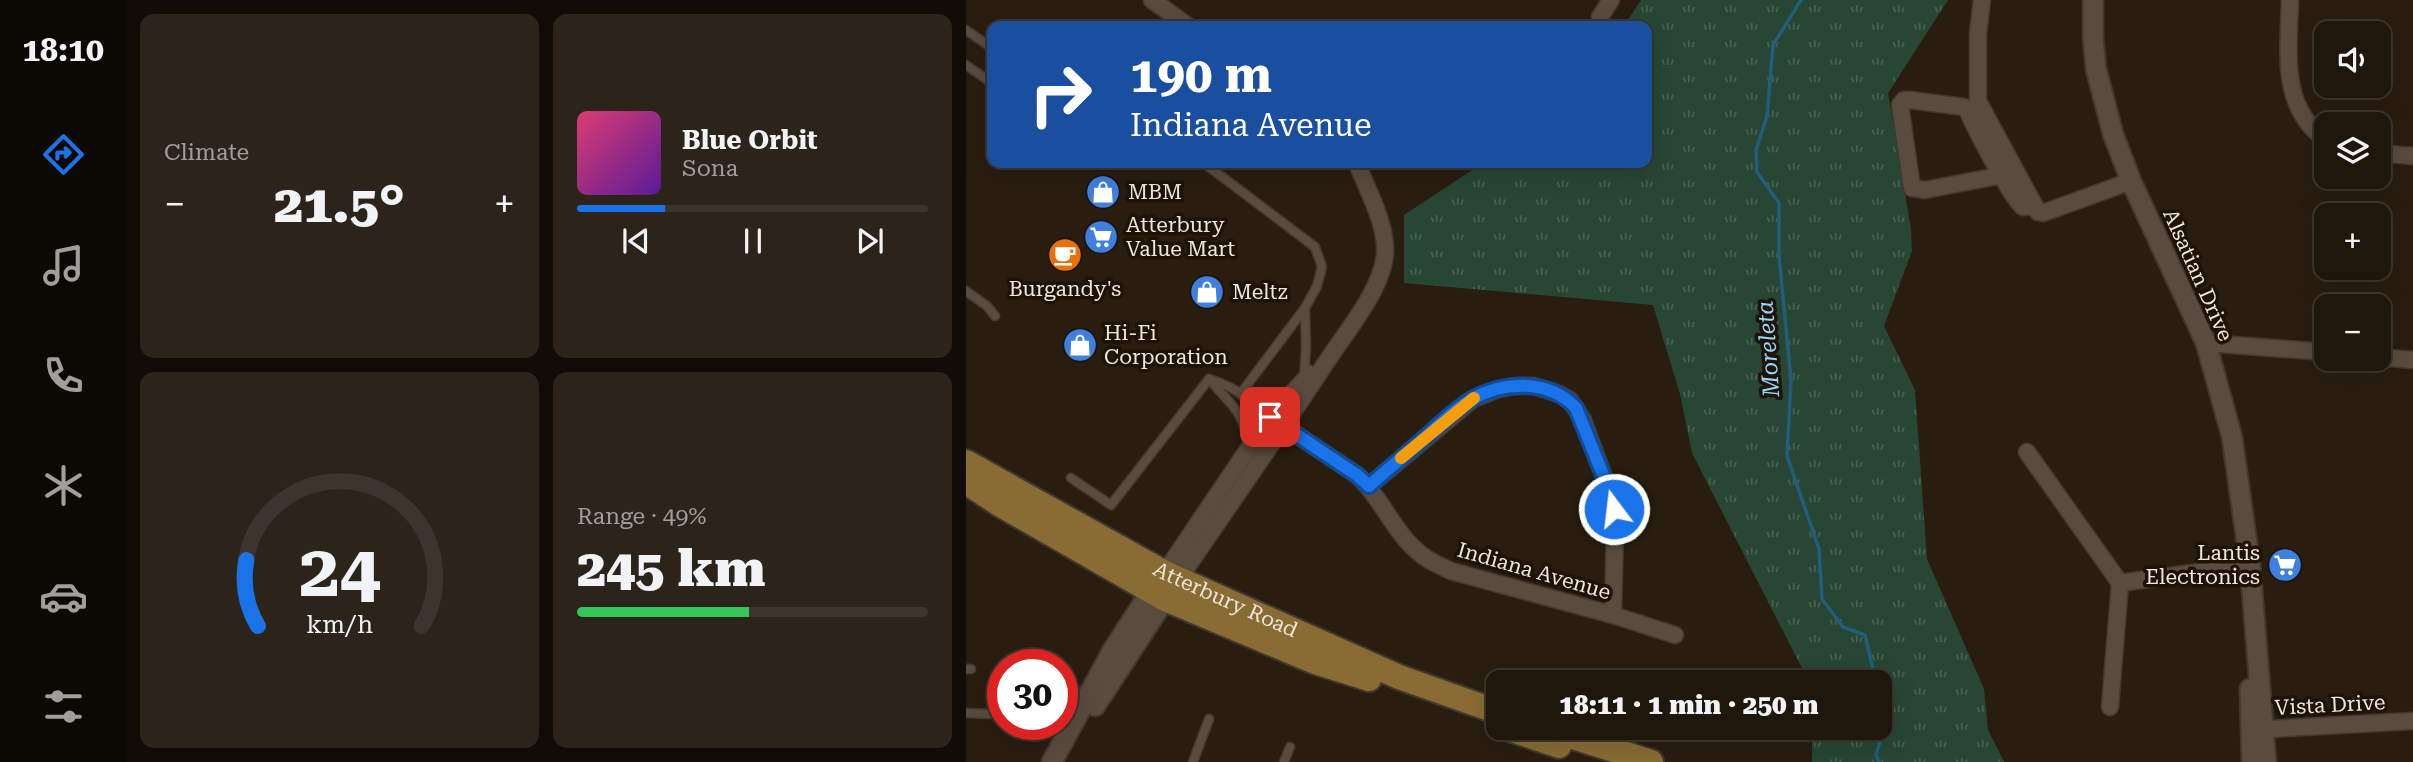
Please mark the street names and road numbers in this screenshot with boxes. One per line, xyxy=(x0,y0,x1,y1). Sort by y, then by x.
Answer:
street label: Alsatian Drive xyxy=(2158,205,2238,345)
street label: Indiana Avenue xyxy=(1455,538,1613,604)
street label: Atterbury Road xyxy=(1149,557,1302,643)
street label: Vista Drive xyxy=(2274,690,2386,720)

